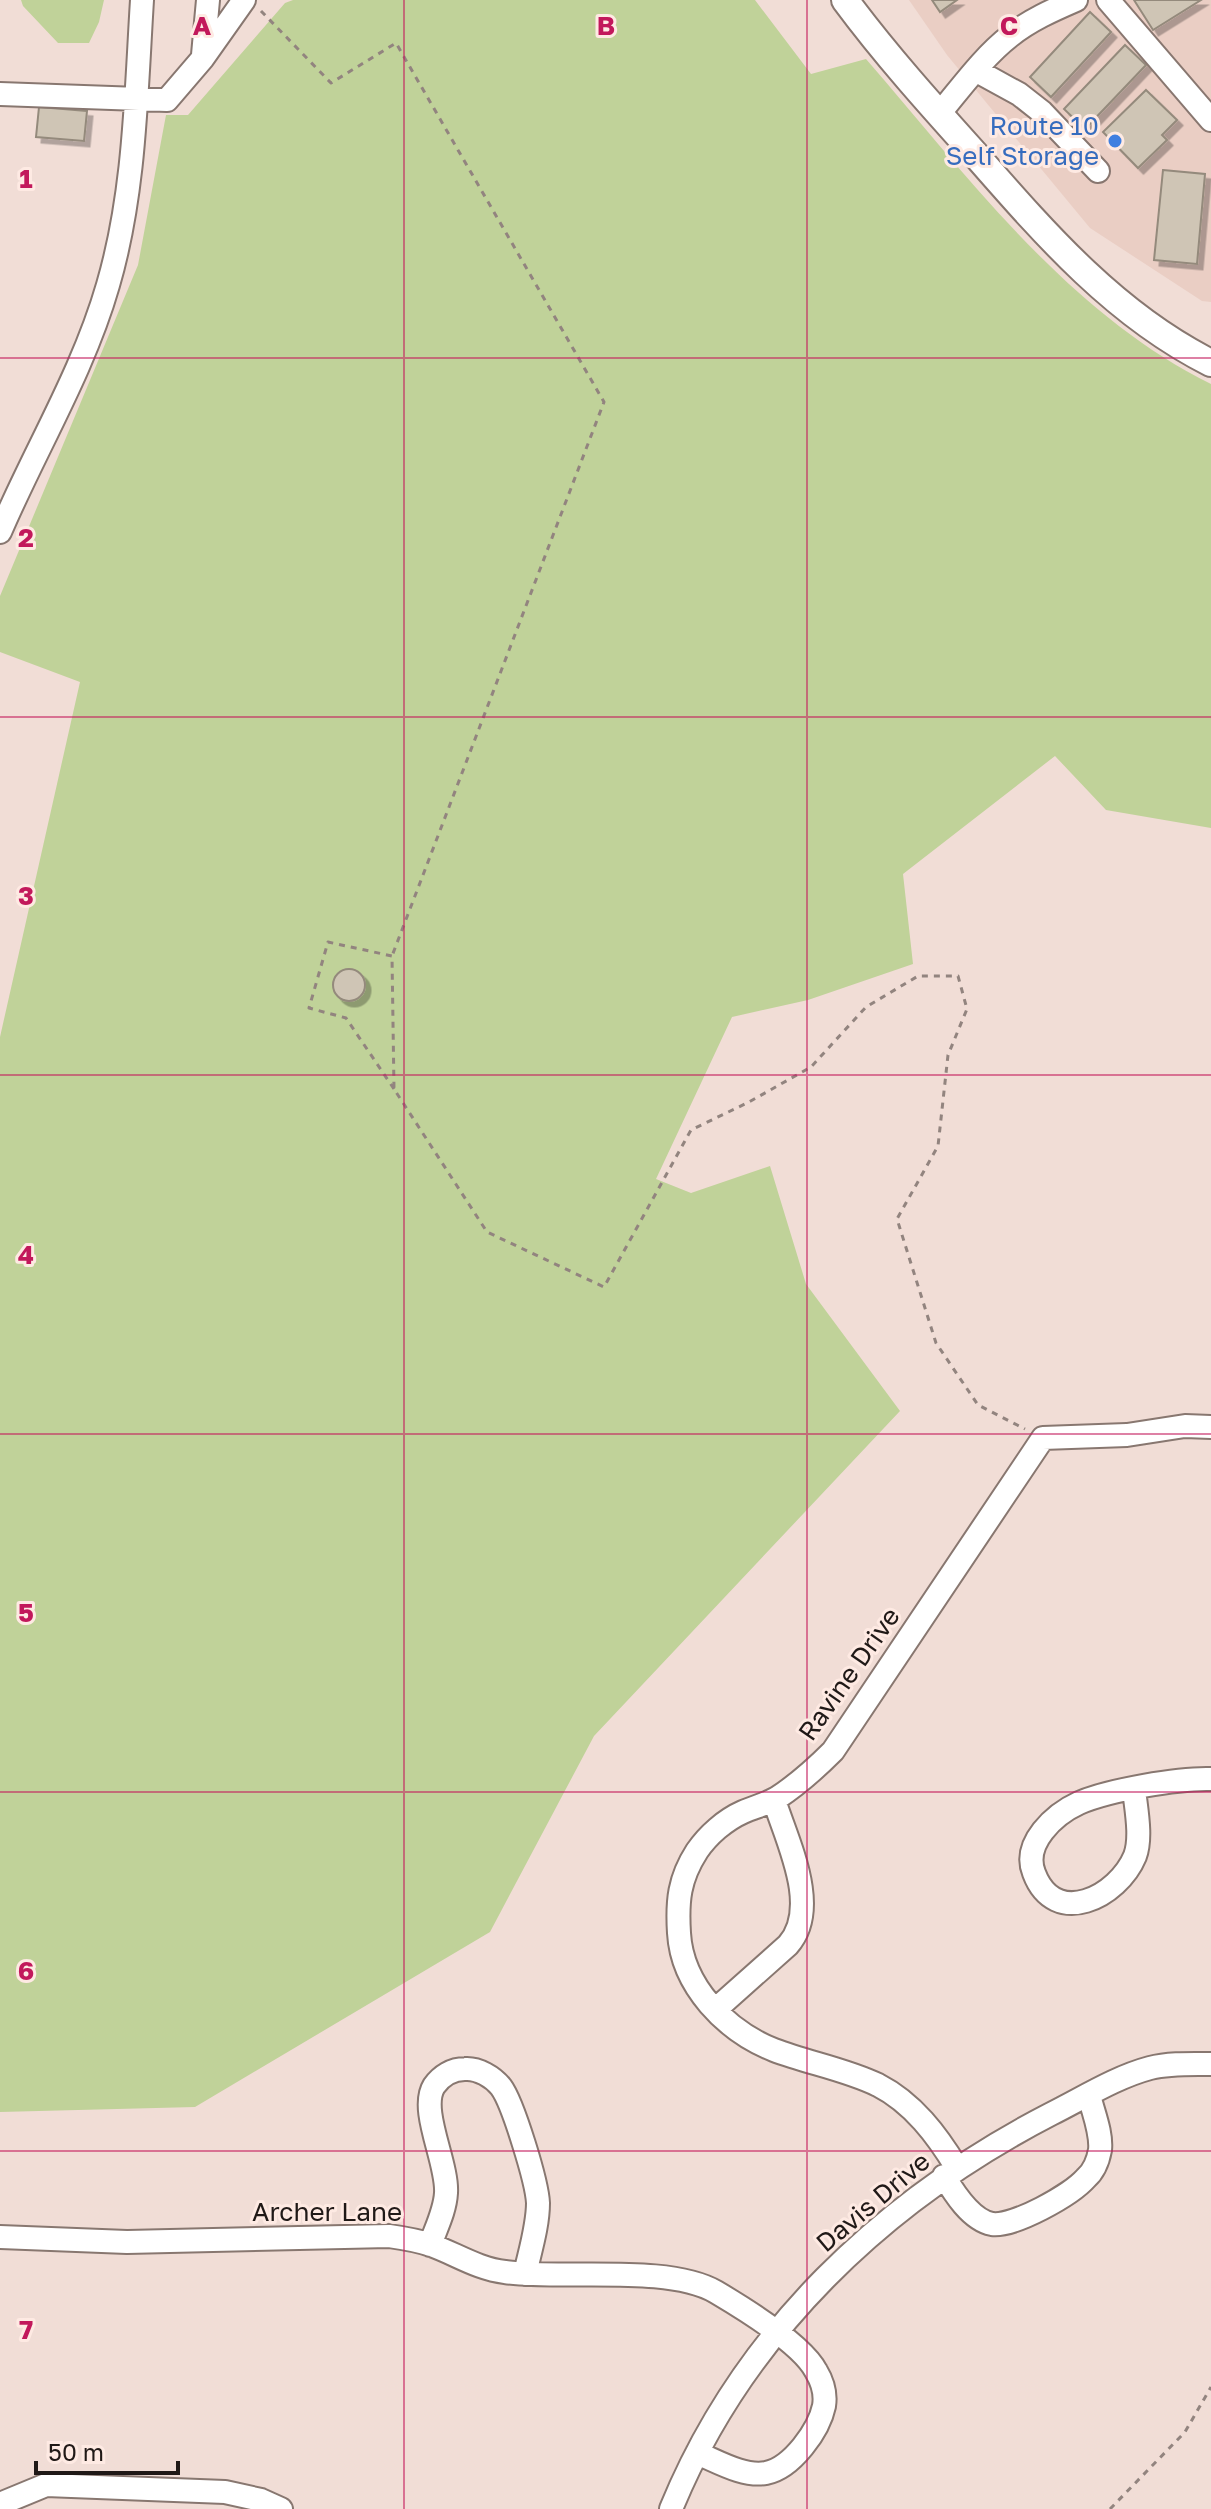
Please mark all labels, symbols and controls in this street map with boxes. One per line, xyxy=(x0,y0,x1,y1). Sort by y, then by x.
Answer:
text: A xyxy=(193,10,212,41)
text: B xyxy=(597,10,615,41)
text: C xyxy=(1000,10,1018,41)
place label: Route 10 Self Storage xyxy=(946,110,1099,171)
marker: Route 10 Self Storage xyxy=(1106,132,1124,150)
text: 1 xyxy=(19,163,33,194)
text: 2 xyxy=(18,522,34,553)
text: 3 xyxy=(18,880,34,911)
text: 4 xyxy=(18,1239,34,1270)
text: 5 xyxy=(18,1597,34,1628)
street label: Ravine Drive xyxy=(791,1601,906,1746)
text: 6 xyxy=(18,1955,34,1986)
street label: Davis Drive xyxy=(810,2145,936,2258)
street label: Archer Lane xyxy=(252,2196,402,2227)
text: 7 xyxy=(19,2314,33,2345)
scale bar xyxy=(36,2425,178,2475)
text: 50 m xyxy=(48,2437,104,2466)

